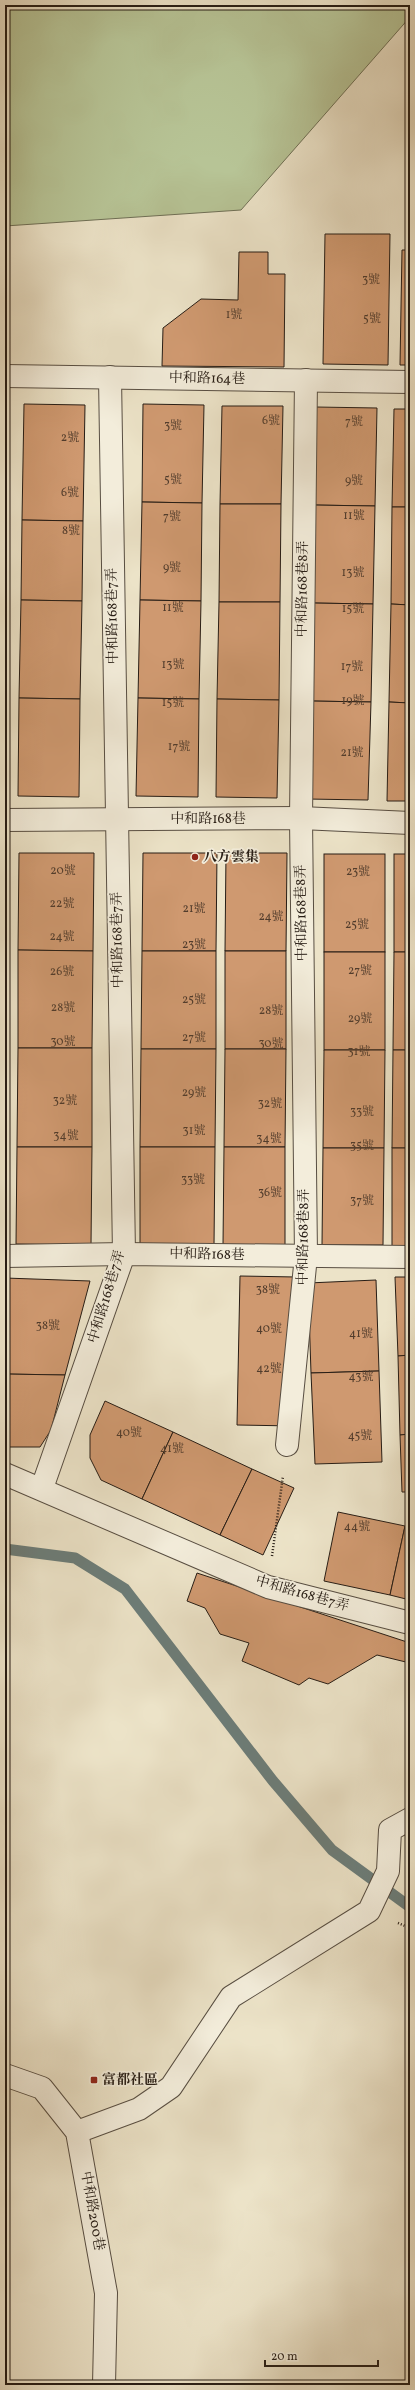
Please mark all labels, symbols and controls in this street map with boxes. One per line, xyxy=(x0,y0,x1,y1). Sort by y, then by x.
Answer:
house number: 3號 xyxy=(362,272,380,288)
house number: 1號 xyxy=(226,307,242,323)
house number: 5號 xyxy=(363,311,381,327)
street label: 中和路164巷 xyxy=(169,369,245,389)
house number: 6號 xyxy=(262,413,280,429)
house number: 7號 xyxy=(345,414,363,430)
house number: 3號 xyxy=(164,418,182,434)
house number: 2號 xyxy=(61,430,79,446)
house number: 5號 xyxy=(164,472,182,488)
house number: 9號 xyxy=(345,473,363,489)
house number: 6號 xyxy=(61,485,79,501)
house number: 11號 xyxy=(343,508,365,524)
house number: 7號 xyxy=(163,509,181,525)
house number: 8號 xyxy=(62,523,80,539)
street label: 中和路168巷8弄 xyxy=(293,540,313,638)
house number: 9號 xyxy=(163,560,181,576)
house number: 13號 xyxy=(342,565,364,581)
street label: 中和路168巷7弄 xyxy=(103,568,123,664)
house number: 11號 xyxy=(162,600,184,616)
house number: 15號 xyxy=(342,601,364,617)
house number: 13號 xyxy=(162,657,184,673)
house number: 17號 xyxy=(341,659,363,675)
house number: 19號 xyxy=(342,693,364,709)
house number: 15號 xyxy=(162,695,184,711)
house number: 17號 xyxy=(168,739,190,755)
house number: 21號 xyxy=(340,745,364,761)
street label: 中和路168巷 xyxy=(170,810,246,829)
place label: 八方雲集 xyxy=(203,848,259,867)
marker: 八方雲集 xyxy=(190,852,200,862)
house number: 20號 xyxy=(50,863,76,879)
street label: 中和路168巷8弄 xyxy=(292,864,312,962)
house number: 23號 xyxy=(346,864,370,880)
street label: 中和路168巷7弄 xyxy=(108,892,128,988)
house number: 22號 xyxy=(50,896,74,912)
house number: 21號 xyxy=(182,901,206,917)
house number: 24號 xyxy=(258,909,284,925)
house number: 25號 xyxy=(345,917,369,933)
house number: 24號 xyxy=(49,929,75,945)
house number: 23號 xyxy=(182,937,206,953)
house number: 27號 xyxy=(348,963,372,979)
house number: 26號 xyxy=(50,964,74,980)
house number: 25號 xyxy=(182,992,206,1008)
house number: 28號 xyxy=(51,1000,75,1016)
house number: 28號 xyxy=(259,1003,283,1019)
house number: 29號 xyxy=(348,1011,372,1027)
house number: 27號 xyxy=(182,1030,206,1046)
house number: 30號 xyxy=(50,1034,76,1050)
house number: 30號 xyxy=(258,1036,284,1052)
house number: 31號 xyxy=(348,1044,370,1060)
house number: 29號 xyxy=(182,1085,206,1101)
house number: 32號 xyxy=(53,1093,77,1109)
house number: 32號 xyxy=(258,1096,282,1112)
house number: 33號 xyxy=(350,1104,374,1120)
house number: 31號 xyxy=(183,1123,205,1139)
house number: 34號 xyxy=(53,1128,79,1144)
house number: 34號 xyxy=(256,1131,282,1147)
house number: 35號 xyxy=(350,1138,374,1154)
house number: 33號 xyxy=(181,1172,205,1188)
house number: 36號 xyxy=(258,1185,282,1201)
street label: 中和路168巷8弄 xyxy=(294,1188,314,1286)
house number: 37號 xyxy=(350,1193,374,1209)
street label: 中和路168巷 xyxy=(169,1245,245,1265)
street label: 中和路168巷7弄 xyxy=(84,1248,130,1346)
house number: 38號 xyxy=(256,1282,280,1298)
house number: 38號 xyxy=(36,1318,60,1334)
house number: 40號 xyxy=(256,1321,282,1337)
house number: 41號 xyxy=(349,1326,373,1342)
house number: 42號 xyxy=(256,1361,282,1377)
house number: 43號 xyxy=(349,1369,373,1385)
house number: 40號 xyxy=(116,1425,142,1441)
house number: 45號 xyxy=(348,1428,372,1444)
house number: 41號 xyxy=(160,1441,184,1457)
house number: 44號 xyxy=(344,1519,370,1535)
street label: 中和路168巷7弄 xyxy=(253,1572,351,1616)
place label: 富都社區 xyxy=(102,2071,158,2090)
marker: 富都社區 xyxy=(89,2075,99,2085)
street label: 中和路200巷 xyxy=(76,2170,108,2252)
scale bar xyxy=(265,2342,378,2368)
text: 20 m xyxy=(271,2349,298,2365)

